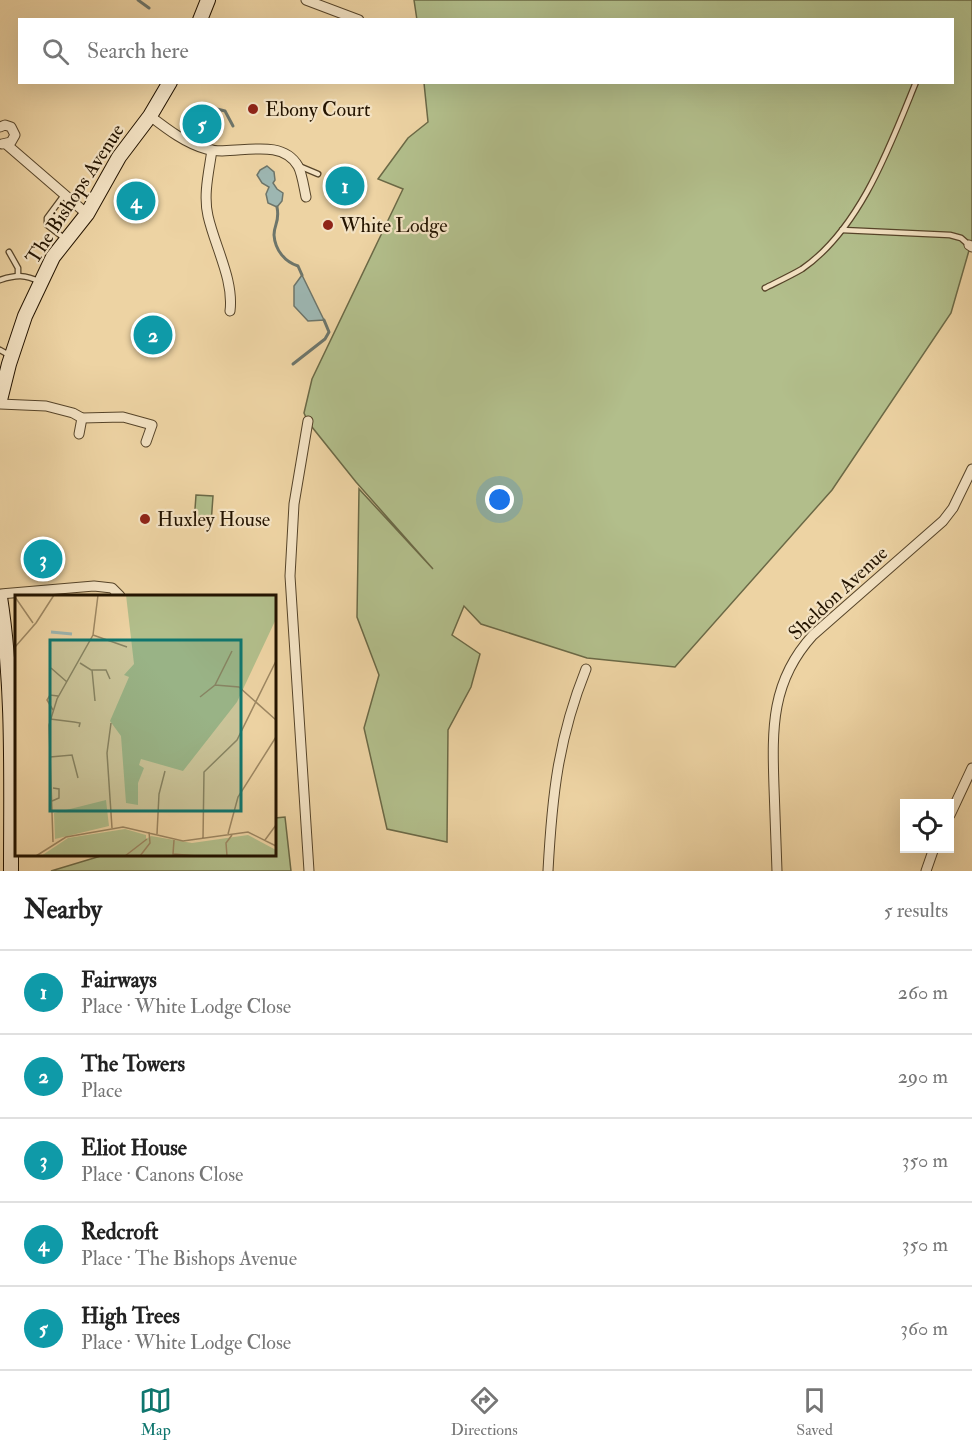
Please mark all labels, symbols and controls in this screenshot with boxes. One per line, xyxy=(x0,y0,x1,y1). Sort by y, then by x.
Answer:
search box xyxy=(18,18,954,84)
icon: search xyxy=(39,35,72,68)
text: Search here xyxy=(87,37,189,65)
place label: Ebony Court xyxy=(265,97,371,122)
pin: 5 xyxy=(182,102,222,146)
marker: Ebony Court xyxy=(246,102,260,116)
street label: The Bishops Avenue xyxy=(20,119,131,269)
pin: 1 xyxy=(326,164,364,208)
pin: 4 xyxy=(116,178,156,224)
place label: White Lodge xyxy=(339,213,448,238)
marker: White Lodge xyxy=(321,218,335,232)
pin: 2 xyxy=(134,312,172,358)
your location xyxy=(485,485,514,514)
place label: Huxley House xyxy=(157,507,270,532)
marker: Huxley House xyxy=(138,512,152,526)
pin: 3 xyxy=(24,536,63,582)
street label: Sheldon Avenue xyxy=(783,541,893,645)
inset map xyxy=(15,595,276,856)
map controls xyxy=(900,799,954,853)
button: locate xyxy=(900,799,954,853)
text: Nearby xyxy=(24,894,102,926)
text: 5 results xyxy=(884,898,948,923)
text: Fairways xyxy=(81,966,157,994)
text: 1 xyxy=(40,980,47,1005)
text: 260 m xyxy=(898,980,948,1005)
text: Place · White Lodge Close xyxy=(81,994,291,1019)
text: The Towers xyxy=(81,1050,185,1078)
text: 2 xyxy=(38,1064,49,1089)
text: 290 m xyxy=(898,1064,948,1089)
text: Place xyxy=(81,1078,122,1103)
text: Eliot House xyxy=(81,1134,187,1162)
text: 3 xyxy=(40,1148,47,1173)
text: 350 m xyxy=(902,1148,948,1173)
text: Place · Canons Close xyxy=(81,1162,243,1187)
text: Redcroft xyxy=(81,1218,158,1246)
text: 4 xyxy=(38,1232,49,1257)
text: 350 m xyxy=(902,1232,948,1257)
text: Place · The Bishops Avenue xyxy=(81,1246,297,1271)
text: High Trees xyxy=(81,1302,180,1330)
text: 5 xyxy=(39,1316,48,1341)
text: 360 m xyxy=(900,1316,948,1341)
text: Place · White Lodge Close xyxy=(81,1330,291,1355)
tab: Map xyxy=(139,1384,172,1440)
tab: Directions xyxy=(451,1384,518,1440)
tab: Saved xyxy=(796,1384,833,1440)

